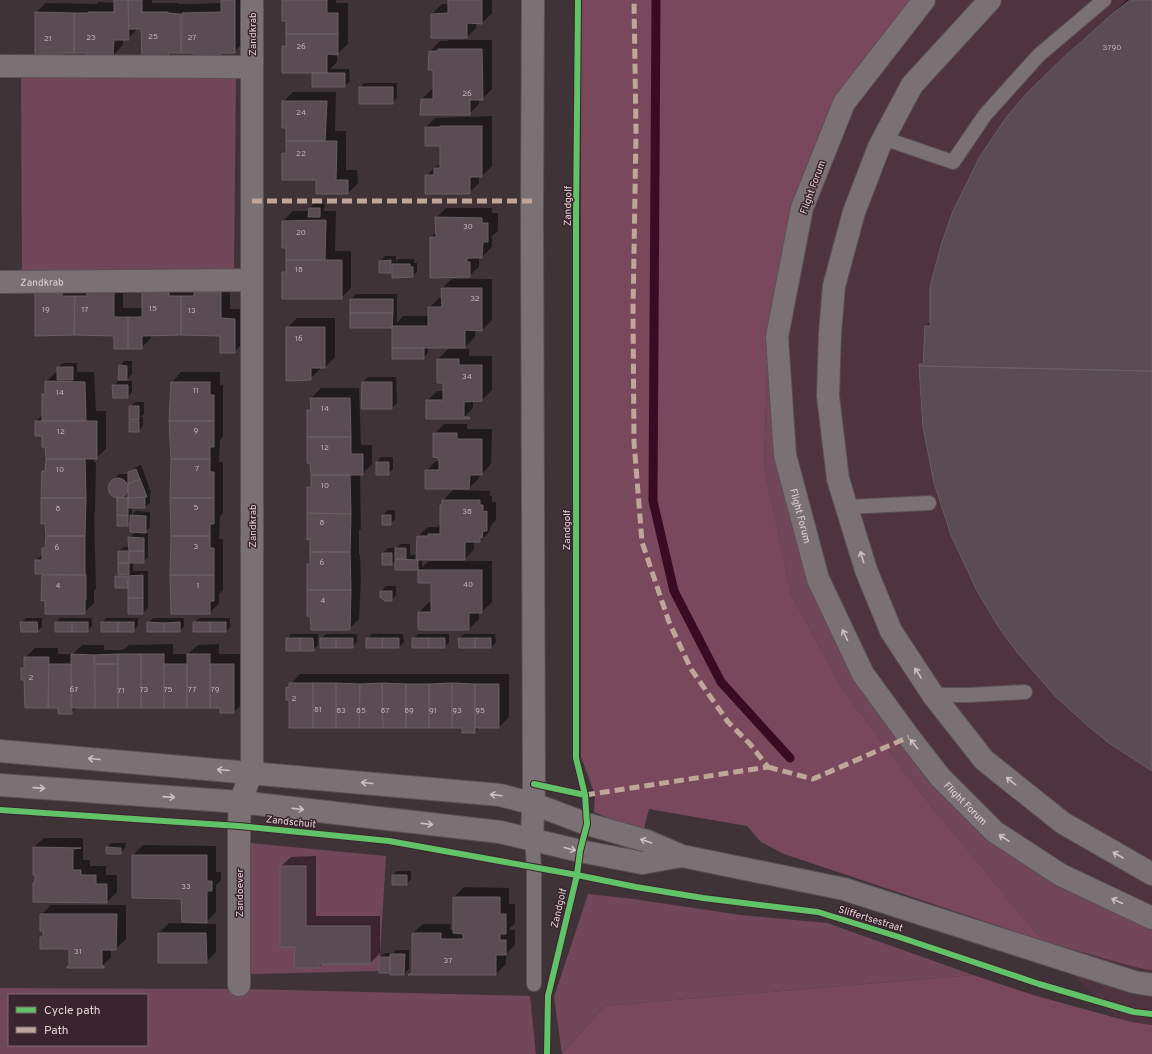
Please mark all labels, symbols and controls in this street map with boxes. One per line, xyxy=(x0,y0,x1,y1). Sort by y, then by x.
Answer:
street label: Zandkrab xyxy=(247,12,260,56)
house number: 25 xyxy=(148,32,158,42)
house number: 23 xyxy=(86,33,96,43)
house number: 27 xyxy=(188,33,197,43)
house number: 21 xyxy=(44,34,52,44)
house number: 26 xyxy=(296,42,306,52)
house number: 3790 xyxy=(1103,43,1121,53)
house number: 26 xyxy=(462,89,472,99)
house number: 24 xyxy=(296,108,306,118)
house number: 22 xyxy=(296,149,306,159)
street label: Flight Forum xyxy=(798,159,829,216)
street label: Zandgolf xyxy=(562,185,575,226)
house number: 30 xyxy=(463,222,473,232)
house number: 20 xyxy=(296,228,306,238)
house number: 18 xyxy=(295,265,303,275)
street label: Zandkrab xyxy=(20,276,64,290)
house number: 32 xyxy=(470,294,480,304)
house number: 15 xyxy=(149,304,157,314)
house number: 19 xyxy=(42,305,50,315)
house number: 17 xyxy=(81,305,89,315)
house number: 13 xyxy=(188,306,196,316)
house number: 16 xyxy=(295,334,303,344)
house number: 34 xyxy=(462,372,472,382)
house number: 11 xyxy=(193,386,199,396)
house number: 14 xyxy=(56,388,64,398)
house number: 14 xyxy=(321,404,329,414)
house number: 9 xyxy=(194,426,199,436)
house number: 12 xyxy=(57,427,65,437)
house number: 12 xyxy=(321,443,329,453)
house number: 7 xyxy=(195,464,199,474)
house number: 10 xyxy=(56,465,64,475)
house number: 10 xyxy=(321,481,329,491)
street label: Flight Forum xyxy=(786,487,813,545)
house number: 5 xyxy=(194,503,199,513)
house number: 8 xyxy=(56,504,61,514)
street label: Zandkrab xyxy=(247,504,260,548)
house number: 38 xyxy=(462,507,472,517)
street label: Zandgolf xyxy=(561,509,574,550)
house number: 8 xyxy=(320,518,325,528)
house number: 3 xyxy=(194,542,199,552)
house number: 6 xyxy=(55,543,60,553)
one-way arrow xyxy=(858,550,865,563)
house number: 6 xyxy=(320,558,325,568)
house number: 40 xyxy=(463,580,473,590)
house number: 4 xyxy=(56,581,61,591)
house number: 1 xyxy=(197,581,199,591)
house number: 4 xyxy=(321,596,326,606)
one-way arrow xyxy=(841,629,848,641)
one-way arrow xyxy=(914,668,922,679)
house number: 2 xyxy=(29,673,34,683)
house number: 67 xyxy=(70,685,78,695)
house number: 73 xyxy=(140,685,149,695)
house number: 75 xyxy=(163,685,173,695)
house number: 77 xyxy=(188,685,196,695)
house number: 79 xyxy=(211,685,220,695)
house number: 71 xyxy=(117,686,125,696)
house number: 2 xyxy=(292,694,297,704)
house number: 81 xyxy=(314,705,322,715)
house number: 83 xyxy=(336,706,346,716)
house number: 85 xyxy=(356,706,366,716)
house number: 87 xyxy=(381,706,389,716)
house number: 89 xyxy=(404,706,414,716)
house number: 91 xyxy=(429,706,437,716)
house number: 93 xyxy=(452,706,462,716)
house number: 95 xyxy=(475,706,485,716)
one-way arrow xyxy=(910,738,919,749)
one-way arrow xyxy=(88,756,101,763)
one-way arrow xyxy=(217,766,230,774)
one-way arrow xyxy=(1006,777,1017,786)
one-way arrow xyxy=(361,779,374,786)
street label: Flight Forum xyxy=(940,780,989,829)
one-way arrow xyxy=(32,784,45,791)
one-way arrow xyxy=(490,791,503,799)
one-way arrow xyxy=(162,794,175,801)
one-way arrow xyxy=(291,805,304,813)
street label: Zandschuit xyxy=(265,813,317,832)
one-way arrow xyxy=(420,820,433,827)
one-way arrow xyxy=(998,833,1010,841)
one-way arrow xyxy=(639,837,652,844)
one-way arrow xyxy=(563,845,576,853)
one-way arrow xyxy=(1112,850,1124,858)
street label: Zandoever xyxy=(234,869,247,917)
house number: 33 xyxy=(181,882,191,892)
street label: Zandgolf xyxy=(549,887,570,929)
one-way arrow xyxy=(1111,897,1123,904)
street label: Sliffertsestraat xyxy=(837,903,905,935)
house number: 31 xyxy=(74,947,82,957)
house number: 37 xyxy=(444,956,452,966)
legend xyxy=(8,994,148,1046)
text: Cycle path xyxy=(44,1003,101,1019)
text: Path xyxy=(44,1023,69,1039)

